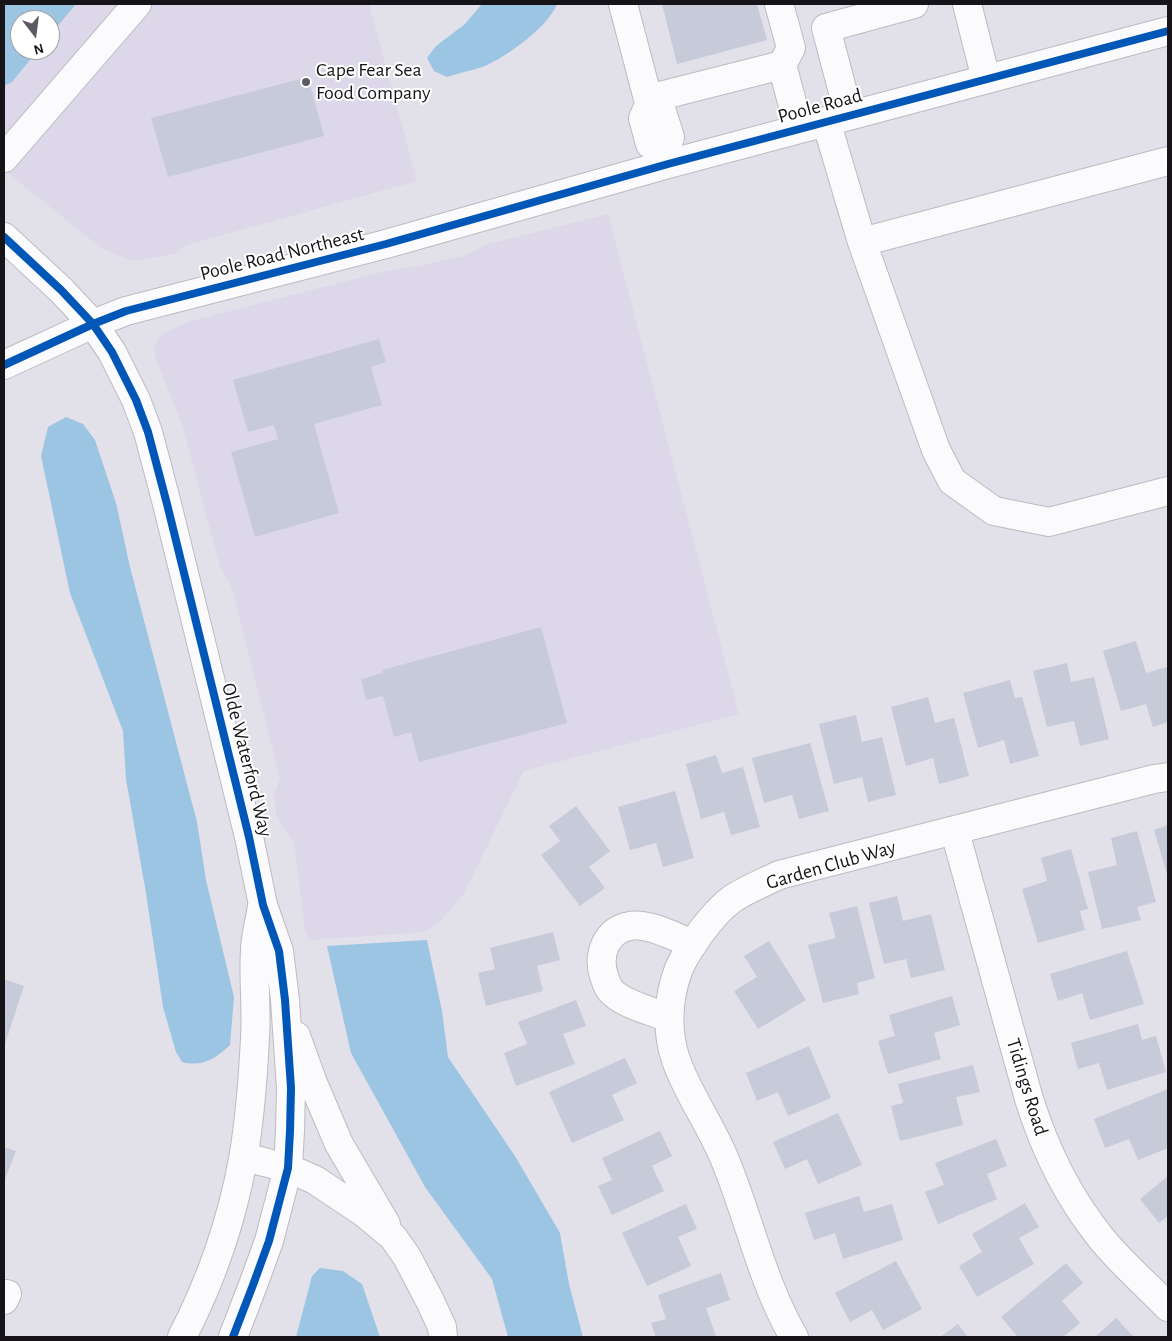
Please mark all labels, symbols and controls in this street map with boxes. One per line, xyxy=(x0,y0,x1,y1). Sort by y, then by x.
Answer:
north arrow xyxy=(10,10,60,60)
text: N xyxy=(32,40,45,57)
place label: Cape Fear Sea Food Company xyxy=(316,58,431,105)
marker: Cape Fear Sea Food Company xyxy=(300,76,312,88)
street label: Poole Road xyxy=(775,83,865,129)
street label: Poole Road Northeast xyxy=(198,222,366,286)
street label: Olde Waterford Way xyxy=(216,680,278,840)
street label: Garden Club Way xyxy=(763,835,899,895)
street label: Tidings Road xyxy=(1001,1035,1053,1139)

